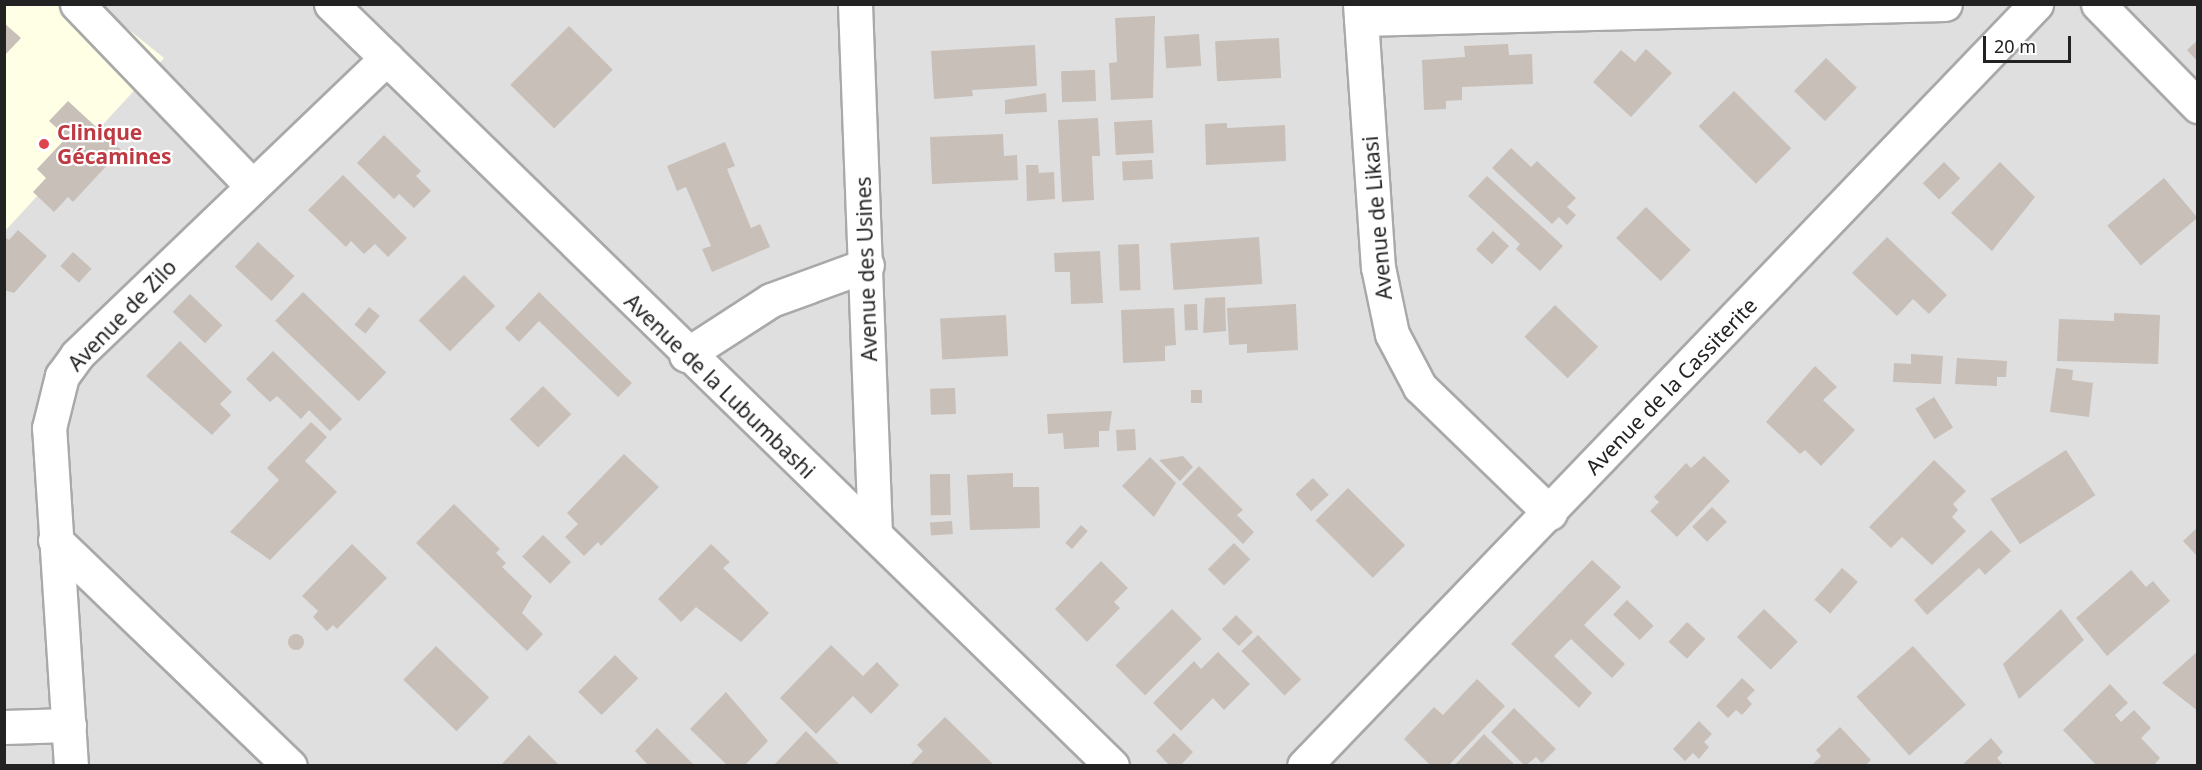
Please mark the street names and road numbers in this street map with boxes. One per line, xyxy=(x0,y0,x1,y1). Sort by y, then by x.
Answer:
street label: Avenue de Likasi xyxy=(1357,135,1397,301)
street label: Avenue des Usines xyxy=(850,176,882,362)
street label: Avenue de Zilo xyxy=(63,254,181,376)
street label: Avenue de la Lubumbashi xyxy=(620,288,820,484)
street label: Avenue de la Cassiterite xyxy=(1580,293,1762,479)

